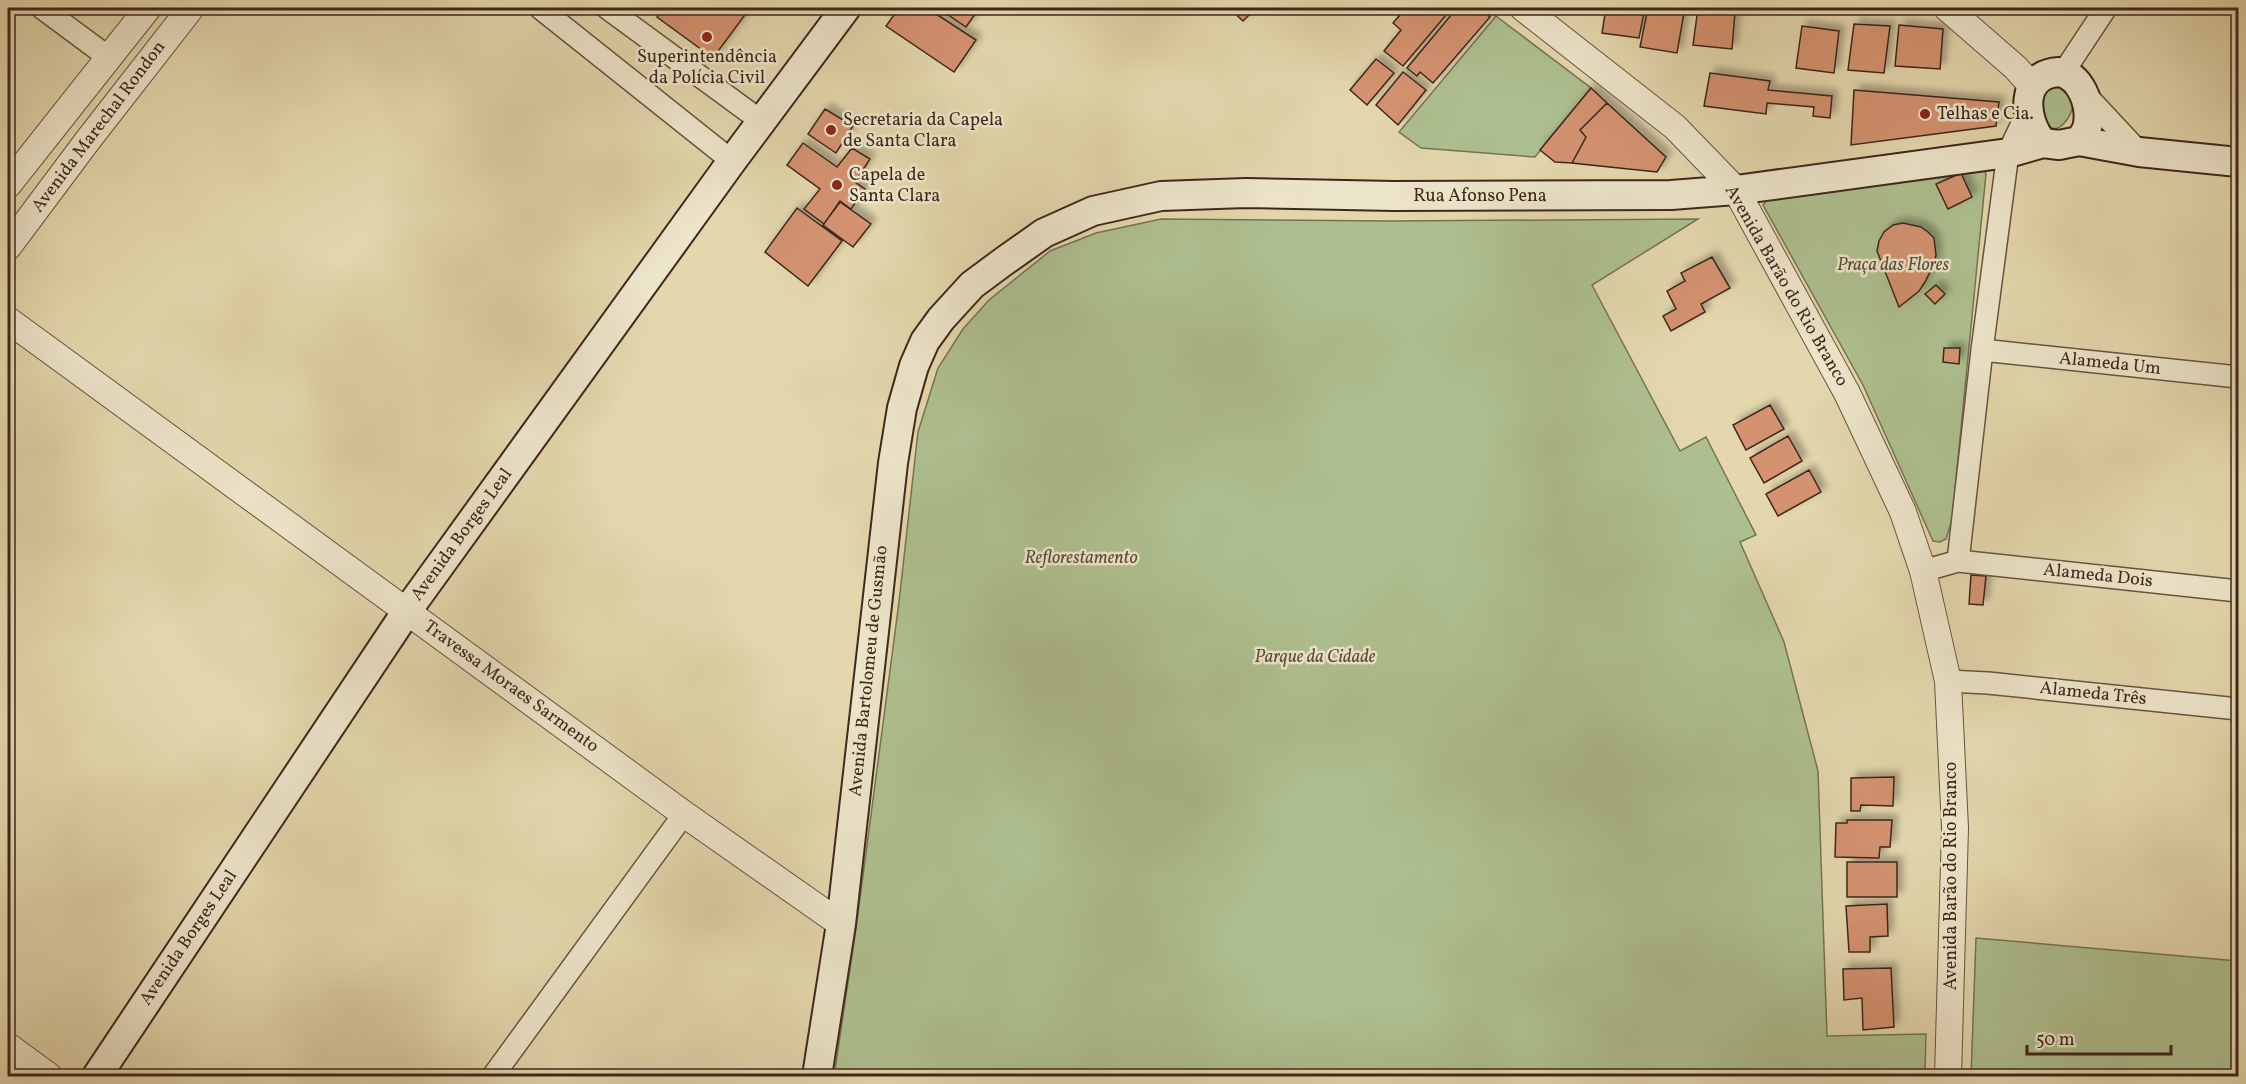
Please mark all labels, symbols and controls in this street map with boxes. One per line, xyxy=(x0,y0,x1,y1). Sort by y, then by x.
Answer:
marker: Superintendência da Polícia Civil xyxy=(700,30,714,44)
street label: Avenida Marechal Rondon xyxy=(26,36,172,218)
place label: Superintendência da Polícia Civil xyxy=(637,45,777,91)
place label: Telhas e Cia. xyxy=(1937,102,2034,127)
marker: Telhas e Cia. xyxy=(1918,107,1932,121)
place label: Secretaria da Capela de Santa Clara xyxy=(843,108,1003,154)
marker: Secretaria da Capela de Santa Clara xyxy=(824,123,838,137)
place label: Capela de Santa Clara xyxy=(849,163,940,209)
marker: Capela de Santa Clara xyxy=(830,178,844,192)
street label: Avenida Barão do Rio Branco xyxy=(1718,181,1854,391)
street label: Rua Afonso Pena xyxy=(1413,184,1547,209)
park label: Praça das Flores xyxy=(1837,253,1949,278)
street label: Alameda Um xyxy=(2058,346,2162,382)
street label: Avenida Borges Leal xyxy=(405,463,519,607)
street label: Avenida Bartolomeu de Gusmão xyxy=(843,544,895,798)
park label: Reflorestamento xyxy=(1024,546,1138,571)
street label: Alameda Dois xyxy=(2042,558,2154,594)
street label: Travessa Moraes Sarmento xyxy=(418,615,604,759)
park label: Parque da Cidade xyxy=(1255,645,1376,670)
street label: Alameda Três xyxy=(2038,676,2148,712)
street label: Avenida Barão do Rio Branco xyxy=(1939,762,1964,990)
street label: Avenida Borges Leal xyxy=(134,865,244,1011)
scale bar xyxy=(2027,1018,2171,1056)
text: 50 m xyxy=(2036,1028,2075,1053)

